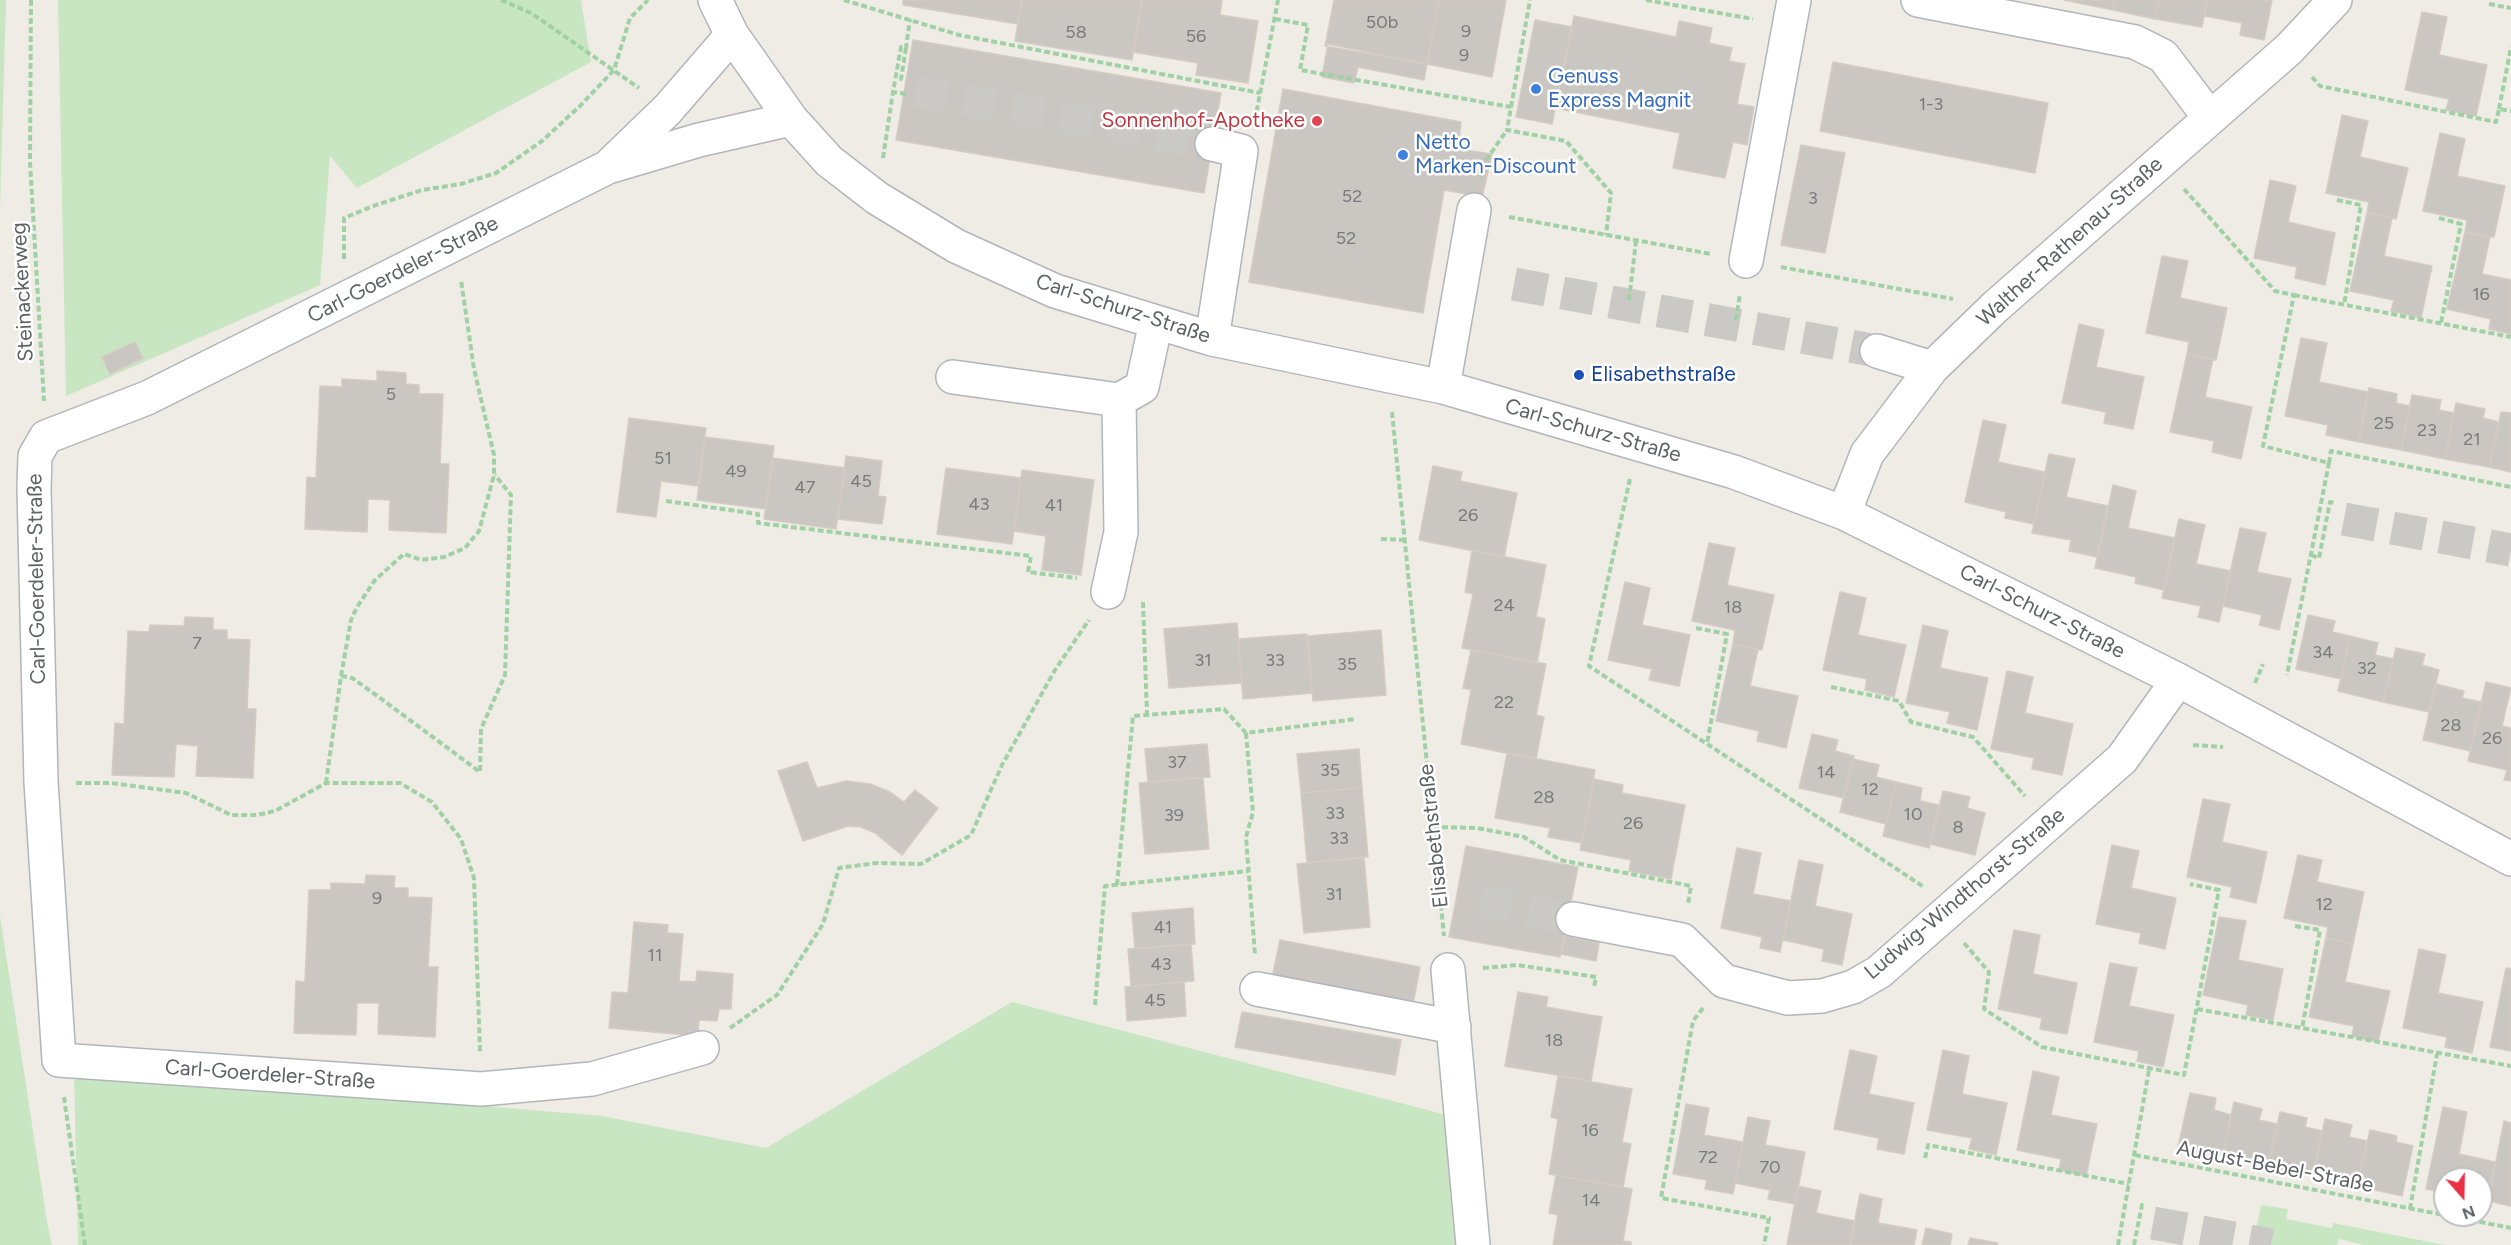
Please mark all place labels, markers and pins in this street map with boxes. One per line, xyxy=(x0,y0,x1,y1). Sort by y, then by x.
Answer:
place label: Genuss Express Magnit xyxy=(1548,64,1691,114)
marker: Genuss Express Magnit xyxy=(1529,82,1543,96)
place label: Sonnenhof-Apotheke xyxy=(1102,108,1305,134)
marker: Sonnenhof-Apotheke xyxy=(1310,114,1324,128)
place label: Netto Marken-Discount xyxy=(1415,130,1576,180)
marker: Netto Marken-Discount xyxy=(1396,148,1410,162)
place label: Elisabethstraße xyxy=(1591,362,1736,388)
marker: Elisabethstraße xyxy=(1572,368,1586,382)

